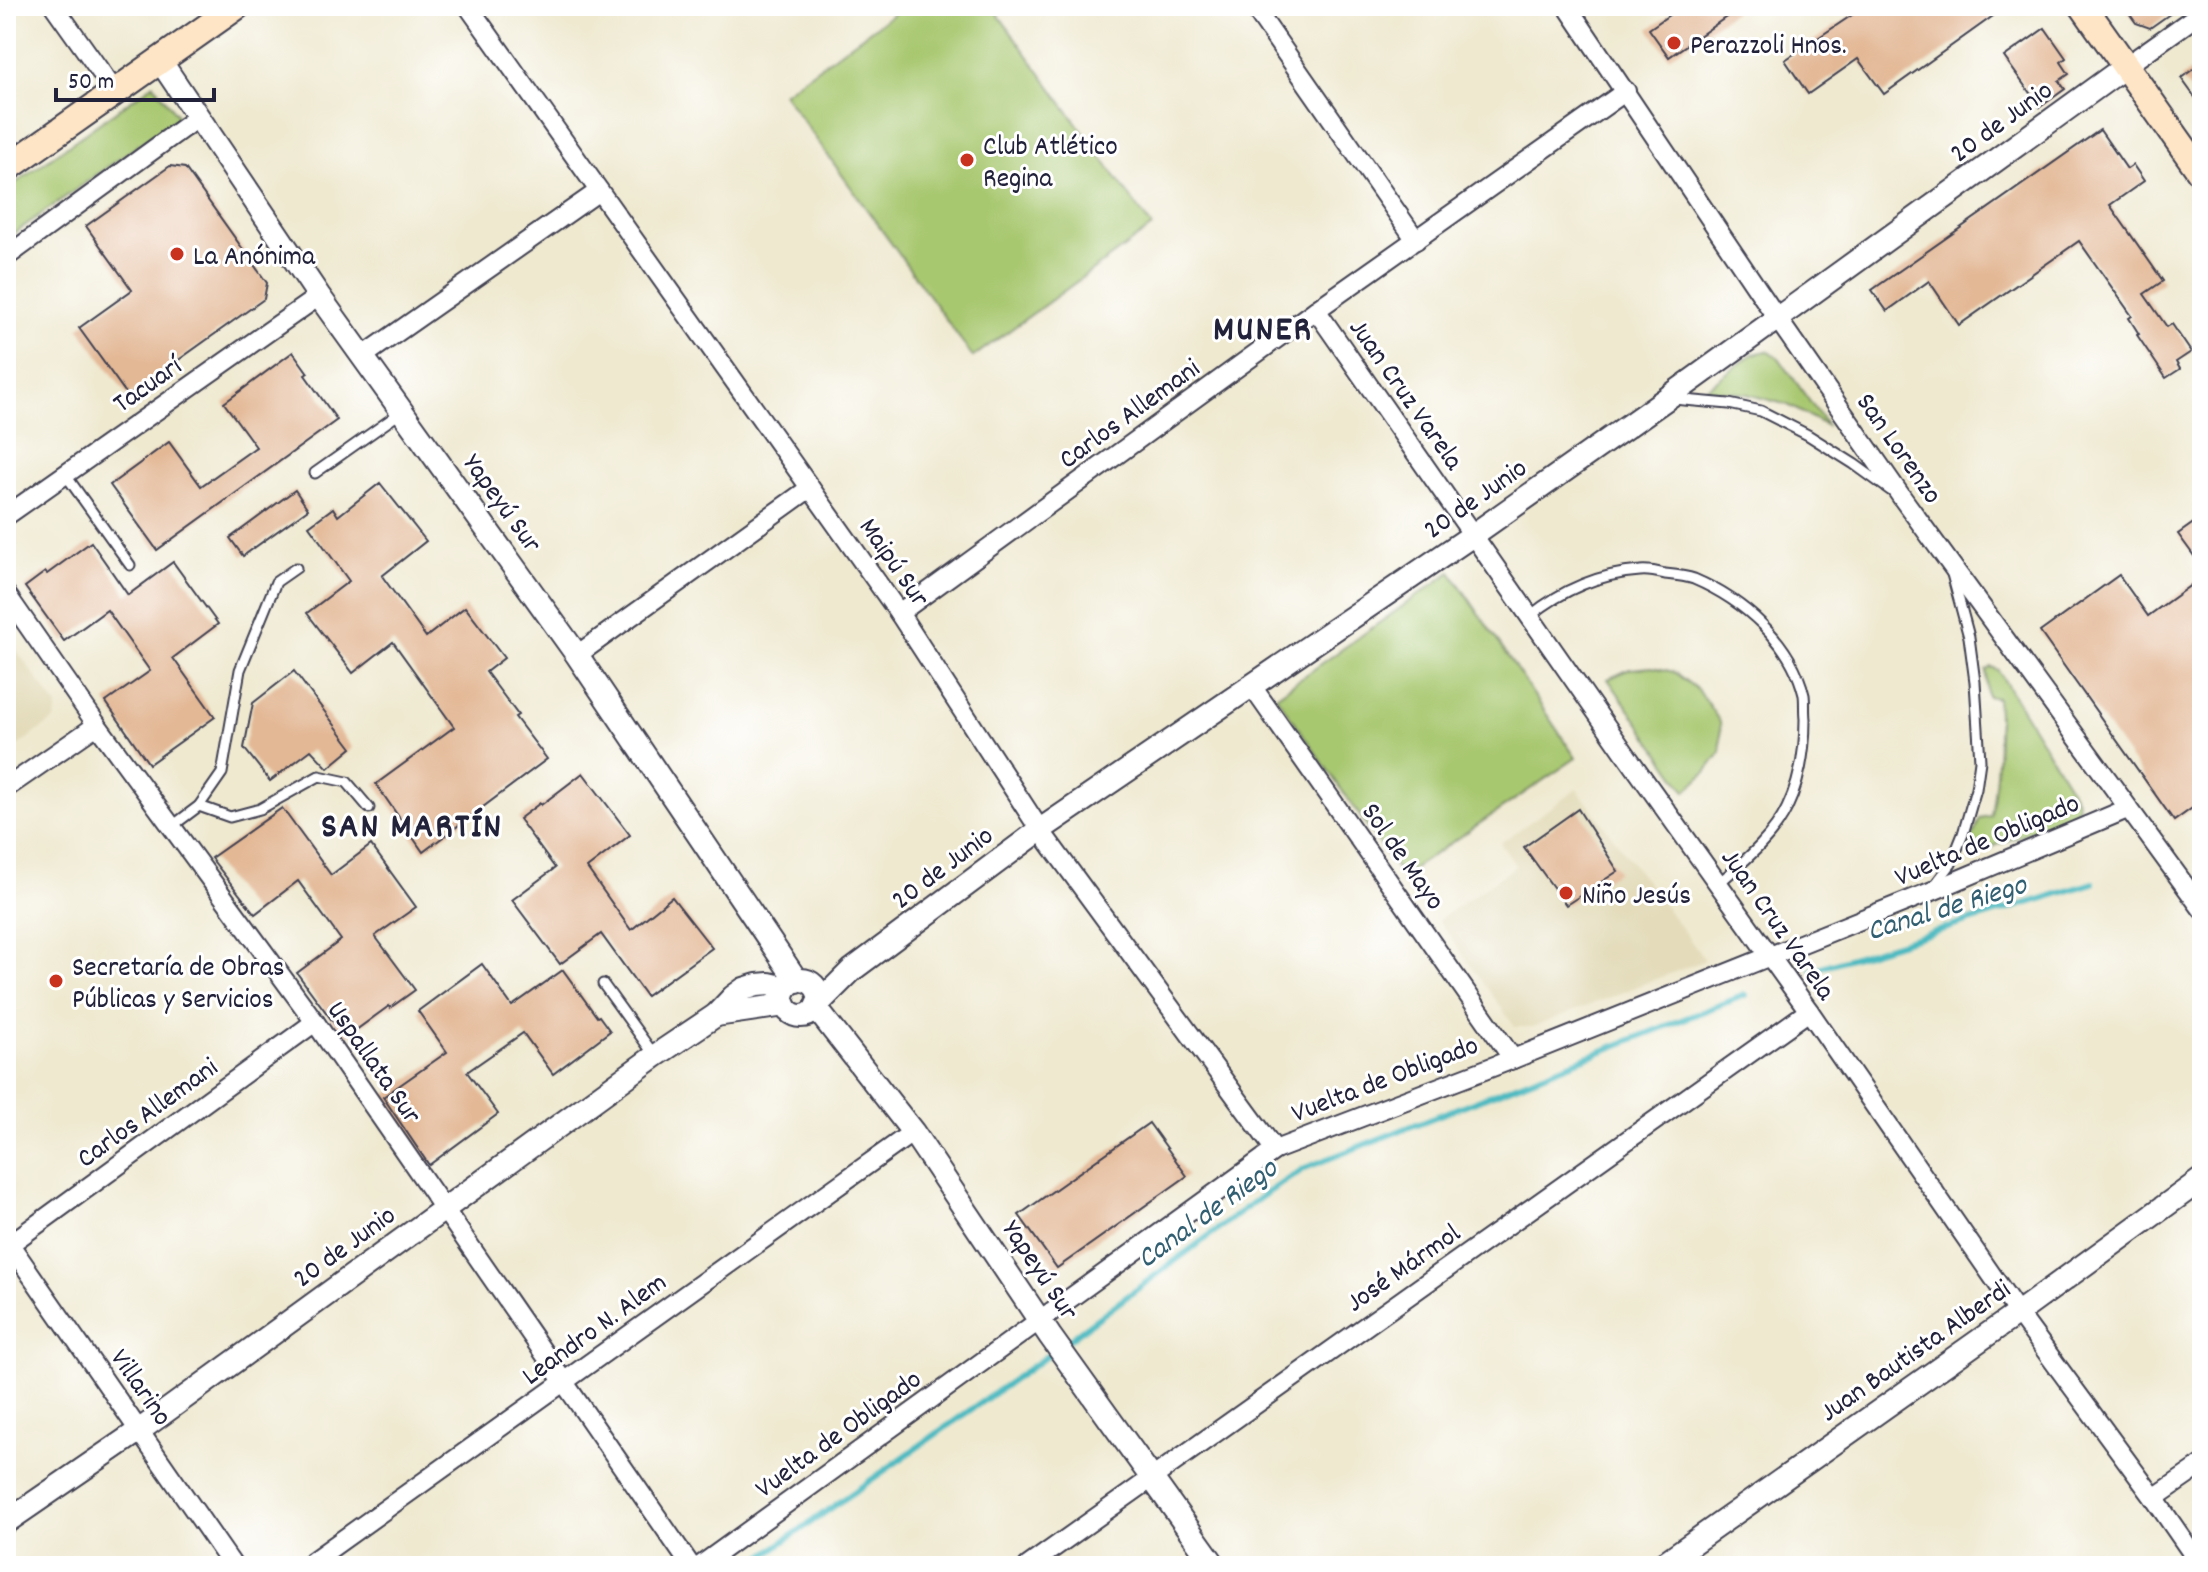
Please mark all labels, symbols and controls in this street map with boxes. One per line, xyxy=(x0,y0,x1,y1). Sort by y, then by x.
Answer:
place label: Perazzoli Hnos. xyxy=(1690,28,1847,68)
marker: Perazzoli Hnos. xyxy=(1665,34,1683,52)
scale bar xyxy=(56,52,214,102)
text: 50 m xyxy=(68,66,114,100)
street label: 20 de Junio xyxy=(1943,73,2063,175)
place label: Club Atlético Regina xyxy=(983,129,1118,201)
marker: Club Atlético Regina xyxy=(958,151,976,169)
place label: La Anónima xyxy=(193,239,316,279)
marker: La Anónima xyxy=(168,245,186,263)
district label: MUNER xyxy=(1213,306,1313,358)
street label: Juan Cruz Varela xyxy=(1337,312,1472,481)
street label: Tacuarí xyxy=(106,348,193,425)
street label: Carlos Allemani xyxy=(1052,351,1210,481)
street label: San Lorenzo xyxy=(1844,386,1950,514)
street label: Yapeyú Sur xyxy=(450,447,550,563)
street label: 20 de Junio xyxy=(1417,451,1537,551)
street label: Maipú Sur xyxy=(847,511,938,617)
street label: Vuelta de Obligado xyxy=(1889,786,2087,900)
street label: Sol de Mayo xyxy=(1349,796,1453,920)
district label: SAN MARTÍN xyxy=(321,803,503,855)
street label: 20 de Junio xyxy=(885,818,1003,922)
street label: Juan Cruz Varela xyxy=(1709,842,1844,1011)
water label: Canal de Riego xyxy=(1862,865,2034,955)
place label: Niño Jesús xyxy=(1582,878,1691,918)
marker: Niño Jesús xyxy=(1557,884,1575,902)
place label: Secretaría de Obras Públicas y Servicios xyxy=(72,950,285,1022)
marker: Secretaría de Obras Públicas y Servicios xyxy=(47,972,65,990)
street label: Uspallata Sur xyxy=(315,994,429,1134)
street label: Vuelta de Obligado xyxy=(1287,1028,1485,1136)
street label: Carlos Allemani xyxy=(70,1050,228,1180)
water label: Canal de Riego xyxy=(1129,1149,1289,1281)
street label: 20 de Junio xyxy=(286,1198,406,1300)
street label: Yapeyú Sur xyxy=(990,1214,1086,1330)
street label: José Mármol xyxy=(1339,1216,1471,1324)
street label: Leandro N. Alem xyxy=(515,1265,677,1397)
street label: Juan Bautista Alberdi xyxy=(1813,1272,2021,1434)
street label: Villarino xyxy=(98,1342,180,1436)
street label: Vuelta de Obligado xyxy=(748,1362,931,1510)

